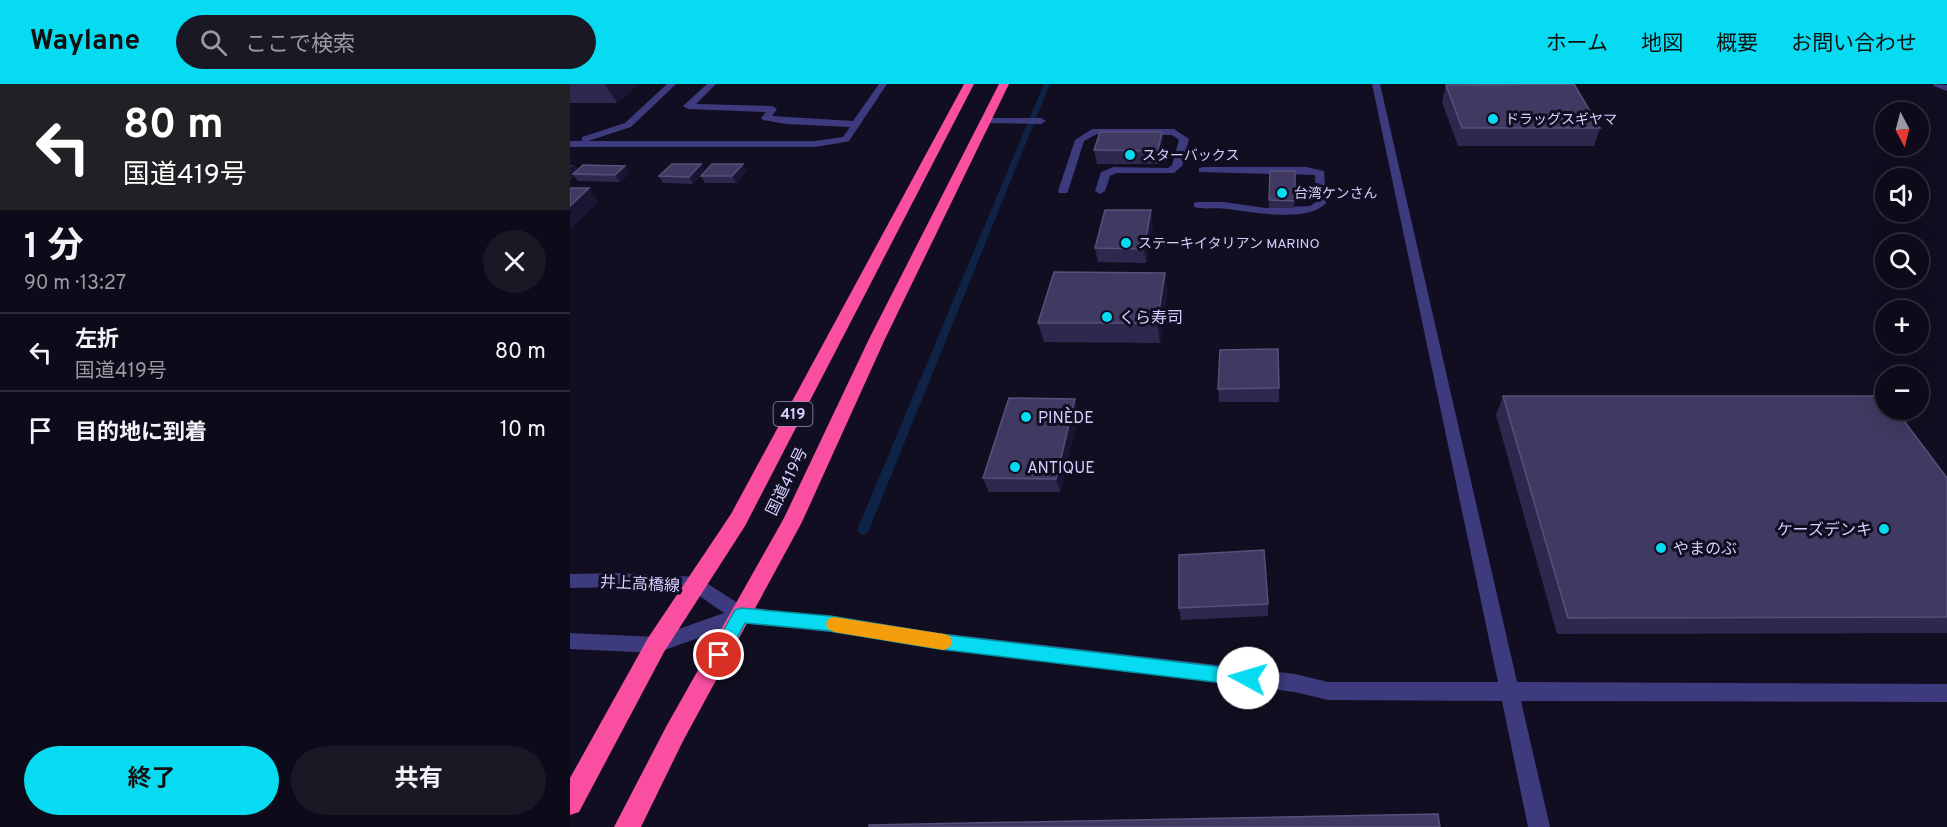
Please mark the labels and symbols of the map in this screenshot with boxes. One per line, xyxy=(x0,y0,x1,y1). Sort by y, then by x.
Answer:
north arrow xyxy=(1875,102,1929,156)
marker: ドラッグスギヤマ xyxy=(1486,112,1500,126)
place label: ドラッグスギヤマ xyxy=(1505,112,1617,129)
marker: スターバックス xyxy=(1123,148,1137,162)
place label: スターバックス xyxy=(1142,148,1239,165)
place label: 台湾ケンさん xyxy=(1294,185,1378,203)
marker: 台湾ケンさん xyxy=(1275,186,1289,200)
marker: ステーキイタリアン MARINO xyxy=(1119,236,1133,250)
place label: ステーキイタリアン MARINO xyxy=(1138,236,1320,253)
place label: くら寿司 xyxy=(1119,309,1183,329)
marker: くら寿司 xyxy=(1100,310,1114,324)
road number: 419 xyxy=(774,402,812,426)
place label: PINÈDE xyxy=(1038,407,1094,429)
marker: PINÈDE xyxy=(1019,410,1033,424)
street label: 国道419号 xyxy=(763,444,813,519)
place label: ANTIQUE xyxy=(1027,459,1095,479)
marker: ANTIQUE xyxy=(1008,460,1022,474)
place label: ケーズデンキ xyxy=(1777,521,1872,541)
marker: ケーズデンキ xyxy=(1877,522,1891,536)
place label: やまのぶ xyxy=(1673,540,1737,560)
marker: やまのぶ xyxy=(1654,541,1668,555)
street label: 井上高橋線 xyxy=(599,573,680,597)
pin xyxy=(693,629,744,680)
position arrow xyxy=(1216,646,1280,710)

